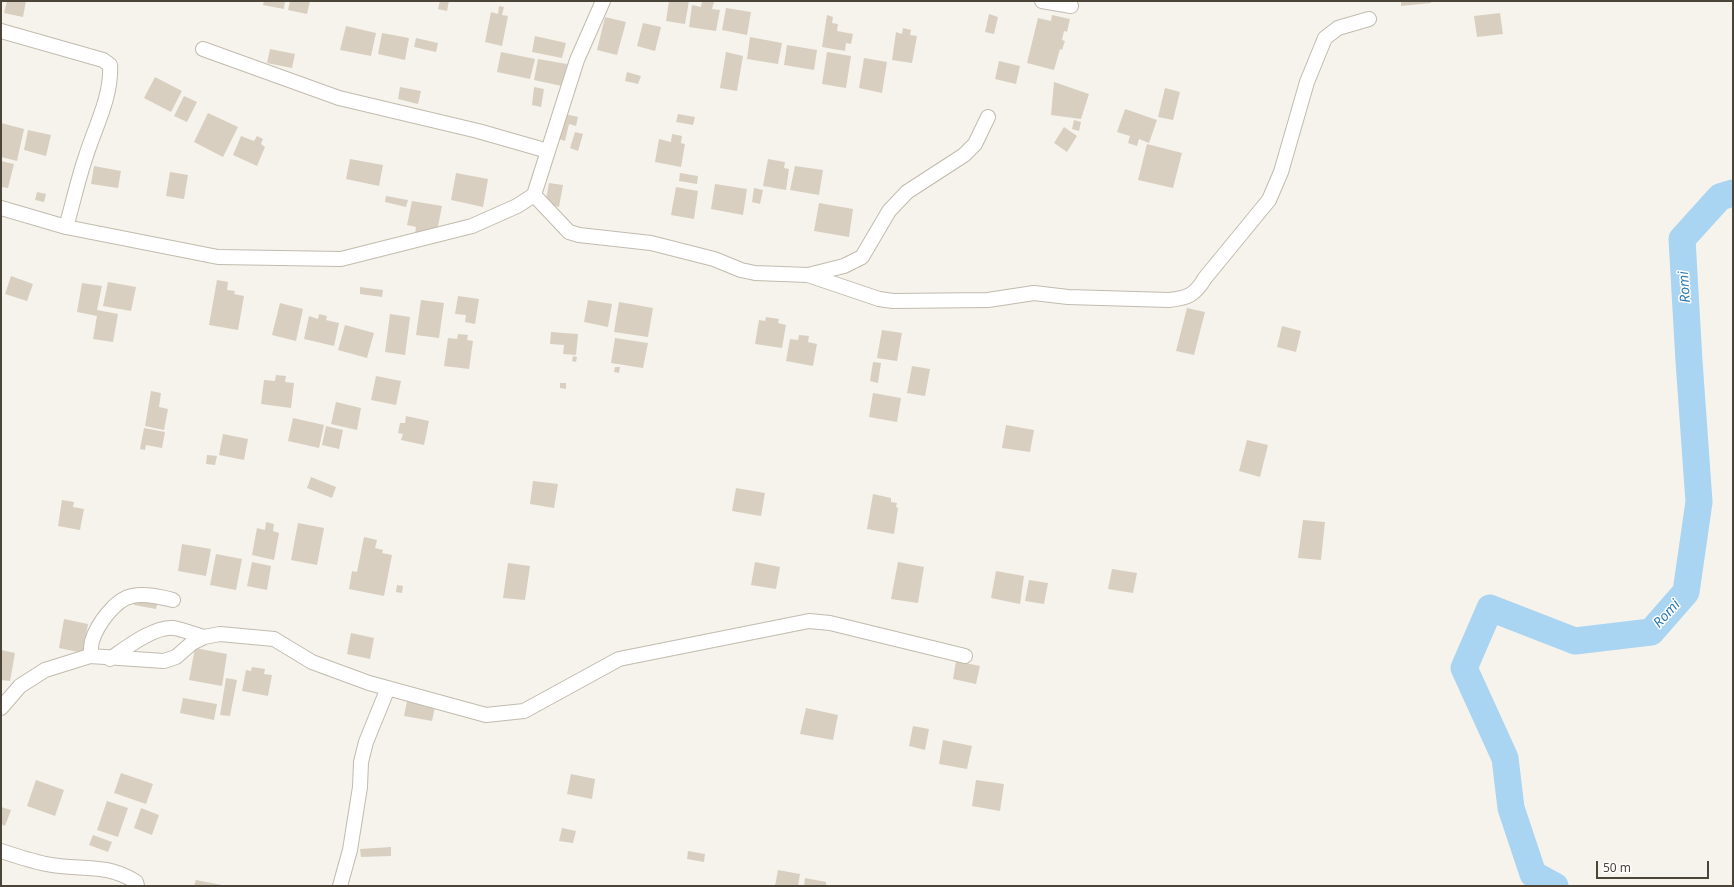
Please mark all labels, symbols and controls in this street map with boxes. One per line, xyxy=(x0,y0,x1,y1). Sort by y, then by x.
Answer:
water label: Romi xyxy=(1676,271,1694,303)
water label: Romi xyxy=(1650,597,1684,631)
scale bar xyxy=(1598,853,1711,879)
text: 50 m xyxy=(1603,859,1631,876)

